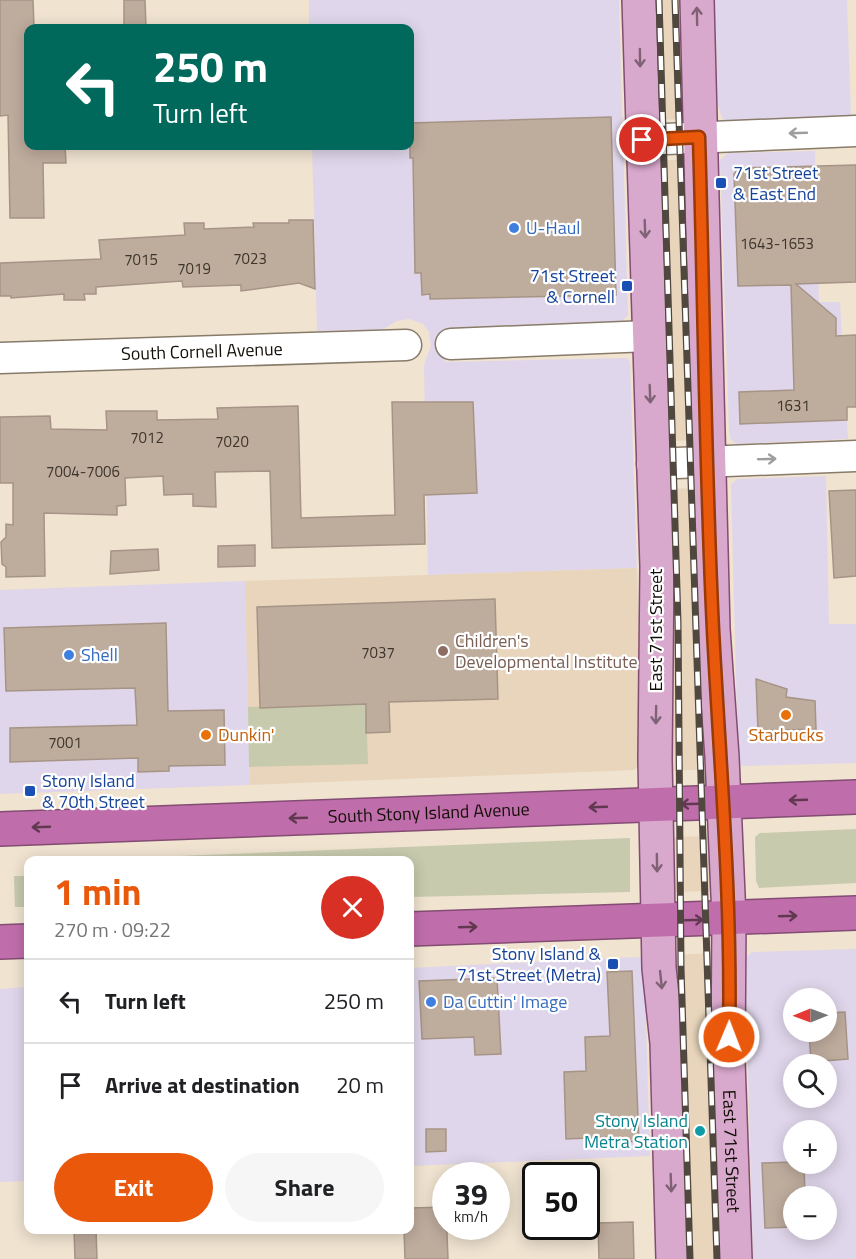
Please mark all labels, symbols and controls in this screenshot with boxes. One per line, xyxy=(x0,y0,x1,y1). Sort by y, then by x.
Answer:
one-way arrow xyxy=(691,6,703,26)
text: 250 m xyxy=(153,34,268,98)
icon: left xyxy=(54,48,132,126)
one-way arrow xyxy=(634,48,646,68)
text: Turn left xyxy=(153,92,247,133)
pin xyxy=(616,114,667,165)
icon: arrive xyxy=(625,123,658,156)
one-way arrow xyxy=(788,128,808,139)
place label: 71st Street & East End xyxy=(733,159,819,207)
marker: 71st Street & East End xyxy=(714,176,728,190)
place label: U-Haul xyxy=(526,214,580,241)
one-way arrow xyxy=(640,218,651,238)
marker: U-Haul xyxy=(507,221,521,235)
house number: 1643-1653 xyxy=(740,232,814,255)
house number: 7023 xyxy=(233,247,267,270)
house number: 7015 xyxy=(124,248,158,271)
house number: 7019 xyxy=(177,257,211,280)
place label: 71st Street & Cornell xyxy=(530,262,616,310)
marker: 71st Street & Cornell xyxy=(620,279,634,293)
street label: South Cornell Avenue xyxy=(121,335,283,367)
one-way arrow xyxy=(645,384,656,404)
house number: 1631 xyxy=(776,394,810,417)
house number: 7012 xyxy=(130,426,164,449)
house number: 7020 xyxy=(215,430,249,453)
one-way arrow xyxy=(757,454,777,465)
house number: 7004-7006 xyxy=(46,460,120,483)
street label: East 71st Street xyxy=(642,568,669,691)
place label: Children's Developmental Institute xyxy=(455,627,638,675)
place label: Shell xyxy=(81,641,118,668)
house number: 7037 xyxy=(361,641,395,664)
marker: Children's Developmental Institute xyxy=(436,644,450,658)
marker: Shell xyxy=(62,648,76,662)
one-way arrow xyxy=(650,704,662,724)
marker: Starbucks xyxy=(779,708,793,722)
place label: Dunkin' xyxy=(218,721,275,748)
place label: Starbucks xyxy=(748,721,824,748)
marker: Dunkin' xyxy=(199,728,213,742)
house number: 7001 xyxy=(48,731,82,754)
place label: Stony Island & 70th Street xyxy=(42,767,146,815)
marker: Stony Island & 70th Street xyxy=(23,784,37,798)
one-way arrow xyxy=(788,794,808,805)
street label: South Stony Island Avenue xyxy=(327,795,530,830)
one-way arrow xyxy=(681,798,701,809)
one-way arrow xyxy=(589,802,609,813)
one-way arrow xyxy=(289,812,309,824)
one-way arrow xyxy=(32,822,52,833)
one-way arrow xyxy=(651,853,663,873)
text: 1 min xyxy=(54,864,141,919)
button: close xyxy=(321,876,384,939)
one-way arrow xyxy=(777,910,797,921)
text: 270 m · 09:22 xyxy=(54,914,171,945)
one-way arrow xyxy=(683,915,703,926)
one-way arrow xyxy=(457,921,477,933)
place label: Stony Island & 71st Street (Metra) xyxy=(457,940,602,988)
marker: Stony Island & 71st Street (Metra) xyxy=(606,957,620,971)
one-way arrow xyxy=(656,969,667,989)
text: Turn left xyxy=(105,984,186,1018)
text: 250 m xyxy=(324,984,384,1018)
icon: left xyxy=(54,985,87,1018)
place label: Da Cuttin' Image xyxy=(443,988,567,1015)
north arrow xyxy=(783,988,837,1042)
map controls xyxy=(783,988,837,1240)
marker: Da Cuttin' Image xyxy=(424,995,438,1009)
position arrow xyxy=(697,1005,761,1069)
button: search xyxy=(783,1054,837,1108)
text: Arrive at destination xyxy=(105,1068,300,1102)
text: 20 m xyxy=(336,1068,384,1102)
icon: arrive xyxy=(54,1069,87,1102)
street label: East 71st Street xyxy=(716,1089,747,1214)
place label: Stony Island Metra Station xyxy=(584,1107,688,1155)
button: + xyxy=(783,1120,837,1174)
marker: Stony Island Metra Station xyxy=(693,1124,707,1138)
button: Exit xyxy=(54,1153,213,1222)
button: Share xyxy=(225,1153,384,1222)
speed limit sign: 50 xyxy=(522,1162,600,1240)
text: 39 xyxy=(454,1171,488,1217)
one-way arrow xyxy=(665,1173,677,1193)
button: − xyxy=(783,1186,837,1240)
text: km/h xyxy=(454,1205,488,1228)

